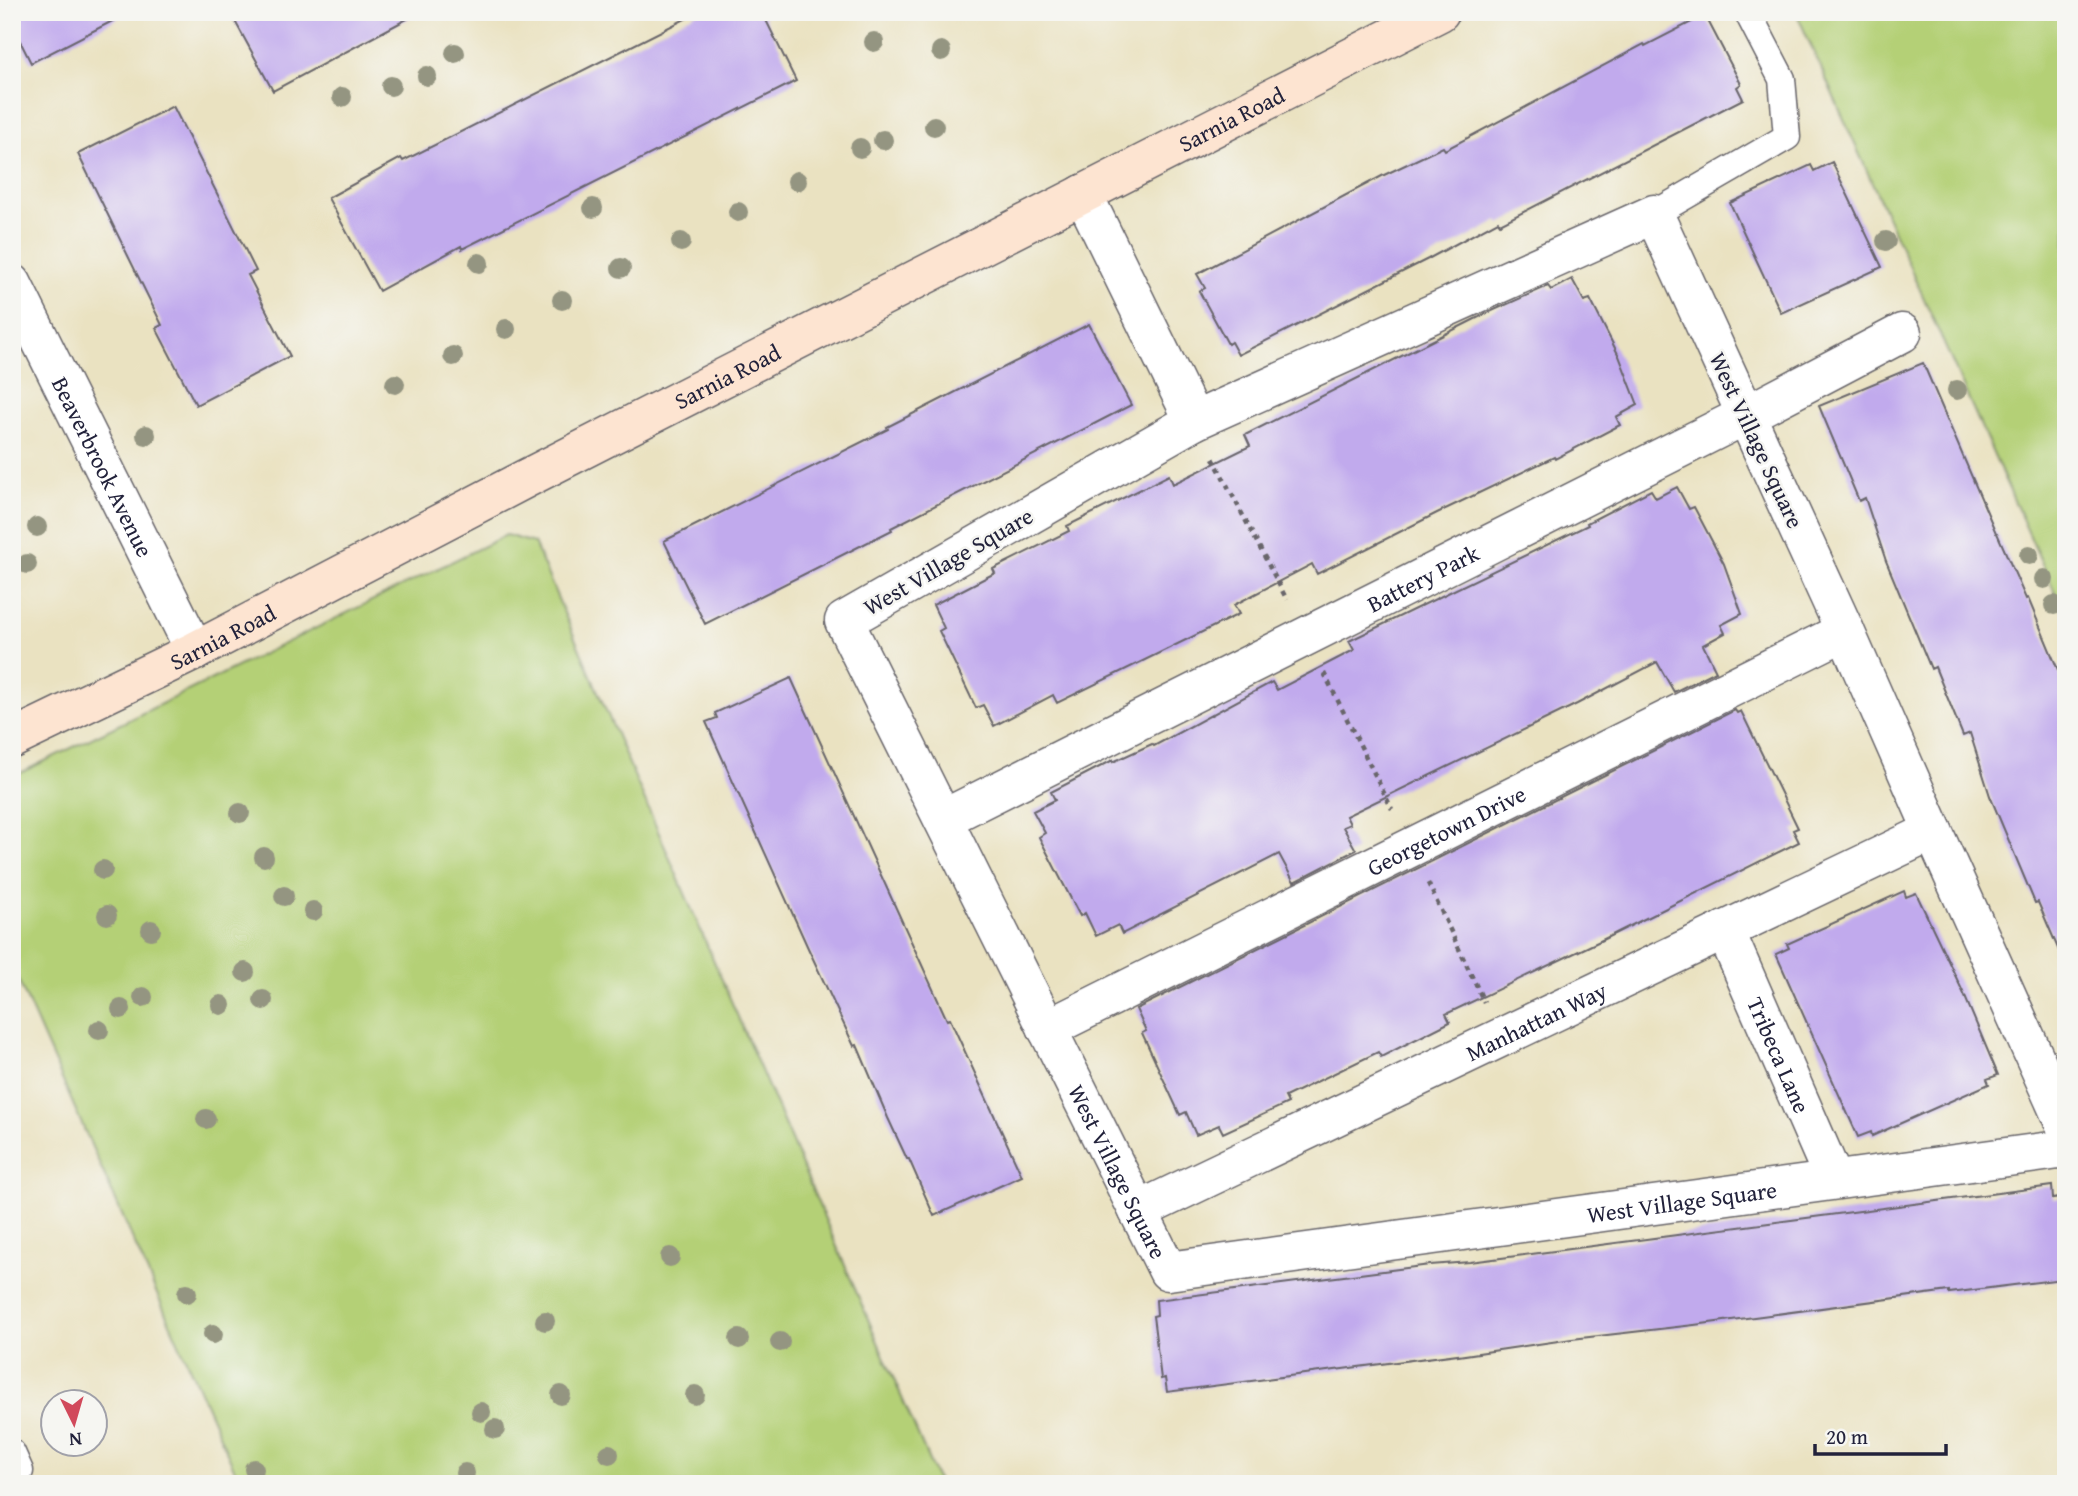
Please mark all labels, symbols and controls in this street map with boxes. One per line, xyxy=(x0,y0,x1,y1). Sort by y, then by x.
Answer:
street label: Sarnia Road xyxy=(1172,77,1291,159)
street label: Sarnia Road xyxy=(668,335,786,417)
street label: West Village Square xyxy=(1702,346,1812,534)
street label: Beaverbrook Avenue xyxy=(45,371,162,562)
street label: West Village Square xyxy=(857,499,1039,623)
street label: Battery Park xyxy=(1361,535,1485,620)
street label: Sarnia Road xyxy=(164,595,282,677)
street label: Georgetown Drive xyxy=(1361,776,1531,883)
street label: Manhattan Way xyxy=(1460,973,1612,1069)
street label: Tribeca Lane xyxy=(1740,991,1819,1118)
street label: West Village Square xyxy=(1061,1078,1176,1264)
street label: West Village Square xyxy=(1585,1172,1779,1230)
north arrow xyxy=(38,1388,108,1458)
scale bar xyxy=(1815,1412,1947,1456)
text: 20 m xyxy=(1826,1421,1868,1452)
text: N xyxy=(68,1425,83,1454)

